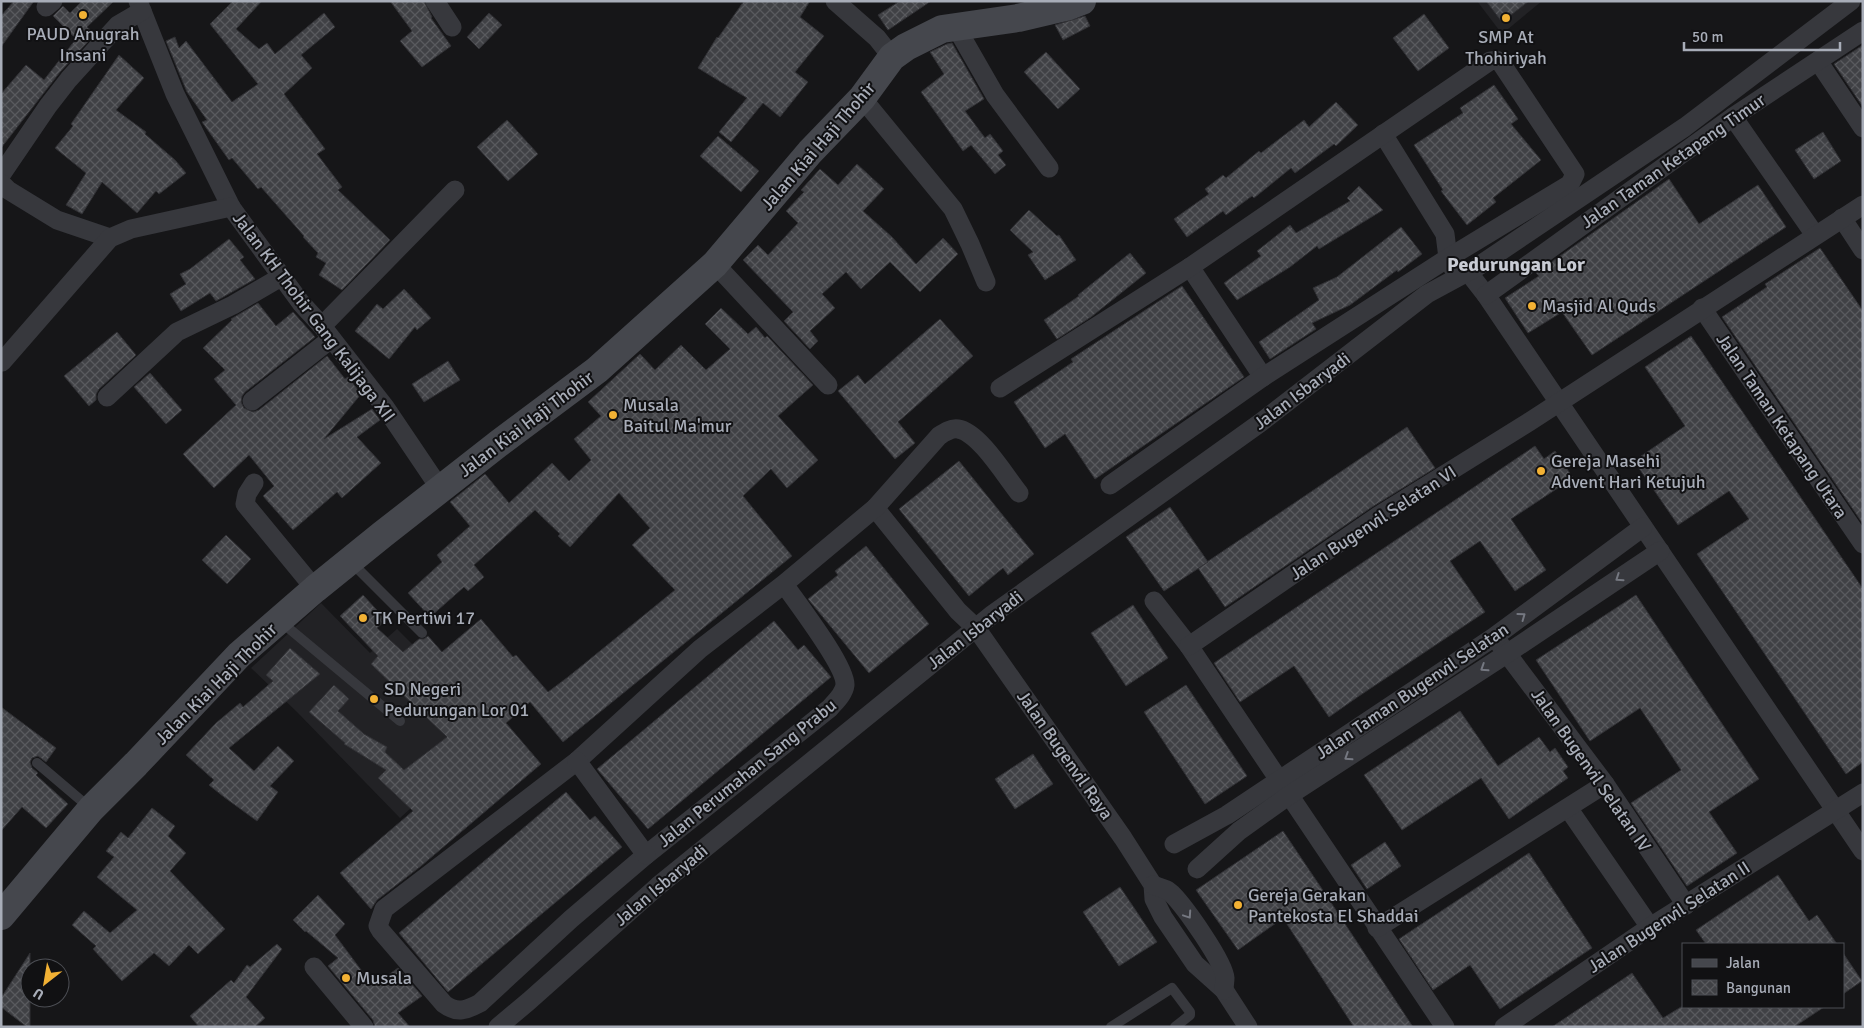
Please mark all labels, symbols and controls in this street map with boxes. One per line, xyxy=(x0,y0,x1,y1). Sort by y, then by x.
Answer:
marker: PAUD Anugrah Insani xyxy=(77,9,89,21)
marker: SMP At Thohiriyah xyxy=(1500,12,1512,24)
scale bar xyxy=(1684,20,1840,52)
place label: PAUD Anugrah Insani xyxy=(26,23,140,66)
place label: SMP At Thohiriyah xyxy=(1465,26,1547,69)
text: 50 m xyxy=(1692,28,1723,46)
street label: Jalan Kiai Haji Thohir xyxy=(756,77,880,215)
street label: Jalan Taman Ketapang Timur xyxy=(1576,89,1770,233)
street label: Jalan KH Thohir Gang Kalijaga XII xyxy=(228,208,400,426)
district label: Pedurungan Lor xyxy=(1447,252,1585,277)
place label: Masjid Al Quds xyxy=(1542,295,1656,317)
marker: Masjid Al Quds xyxy=(1526,300,1538,312)
street label: Jalan Taman Ketapang Utara xyxy=(1712,329,1852,523)
street label: Jalan Isbaryadi xyxy=(1249,347,1355,435)
street label: Jalan Kiai Haji Thohir xyxy=(454,366,598,482)
place label: Musala Baitul Ma'mur xyxy=(623,394,732,437)
marker: Musala Baitul Ma'mur xyxy=(607,409,619,421)
place label: Gereja Masehi Advent Hari Ketujuh xyxy=(1551,450,1706,493)
street label: Jalan Bugenvil Selatan VI xyxy=(1286,461,1460,585)
marker: Gereja Masehi Advent Hari Ketujuh xyxy=(1535,465,1547,477)
one-way arrow xyxy=(1616,572,1625,582)
street label: Jalan Isbaryadi xyxy=(923,586,1027,674)
place label: TK Pertiwi 17 xyxy=(373,607,475,629)
marker: TK Pertiwi 17 xyxy=(357,612,369,624)
one-way arrow xyxy=(1516,613,1526,622)
street label: Jalan Kiai Haji Thohir xyxy=(151,618,282,749)
street label: Jalan Taman Bugenvil Selatan xyxy=(1311,618,1513,764)
one-way arrow xyxy=(1481,662,1490,672)
place label: SD Negeri Pedurungan Lor 01 xyxy=(384,678,529,721)
street label: Jalan Bugenvil Selatan IV xyxy=(1526,684,1656,856)
street label: Jalan Bugenvil Raya xyxy=(1012,686,1118,824)
marker: SD Negeri Pedurungan Lor 01 xyxy=(368,693,380,705)
street label: Jalan Perumahan Sang Prabu xyxy=(653,694,841,852)
one-way arrow xyxy=(1344,751,1354,760)
street label: Jalan Isbaryadi xyxy=(610,839,712,931)
street label: Jalan Bugenvil Selatan II xyxy=(1584,857,1754,977)
place label: Gereja Gerakan Pantekosta El Shaddai xyxy=(1248,884,1419,927)
marker: Gereja Gerakan Pantekosta El Shaddai xyxy=(1232,899,1244,911)
one-way arrow xyxy=(1182,910,1191,919)
legend xyxy=(1682,943,1844,1008)
north arrow xyxy=(20,958,70,1008)
place label: Musala xyxy=(356,967,412,989)
marker: Musala xyxy=(340,972,352,984)
text: Bangunan xyxy=(1726,979,1791,997)
text: U xyxy=(30,984,47,1003)

